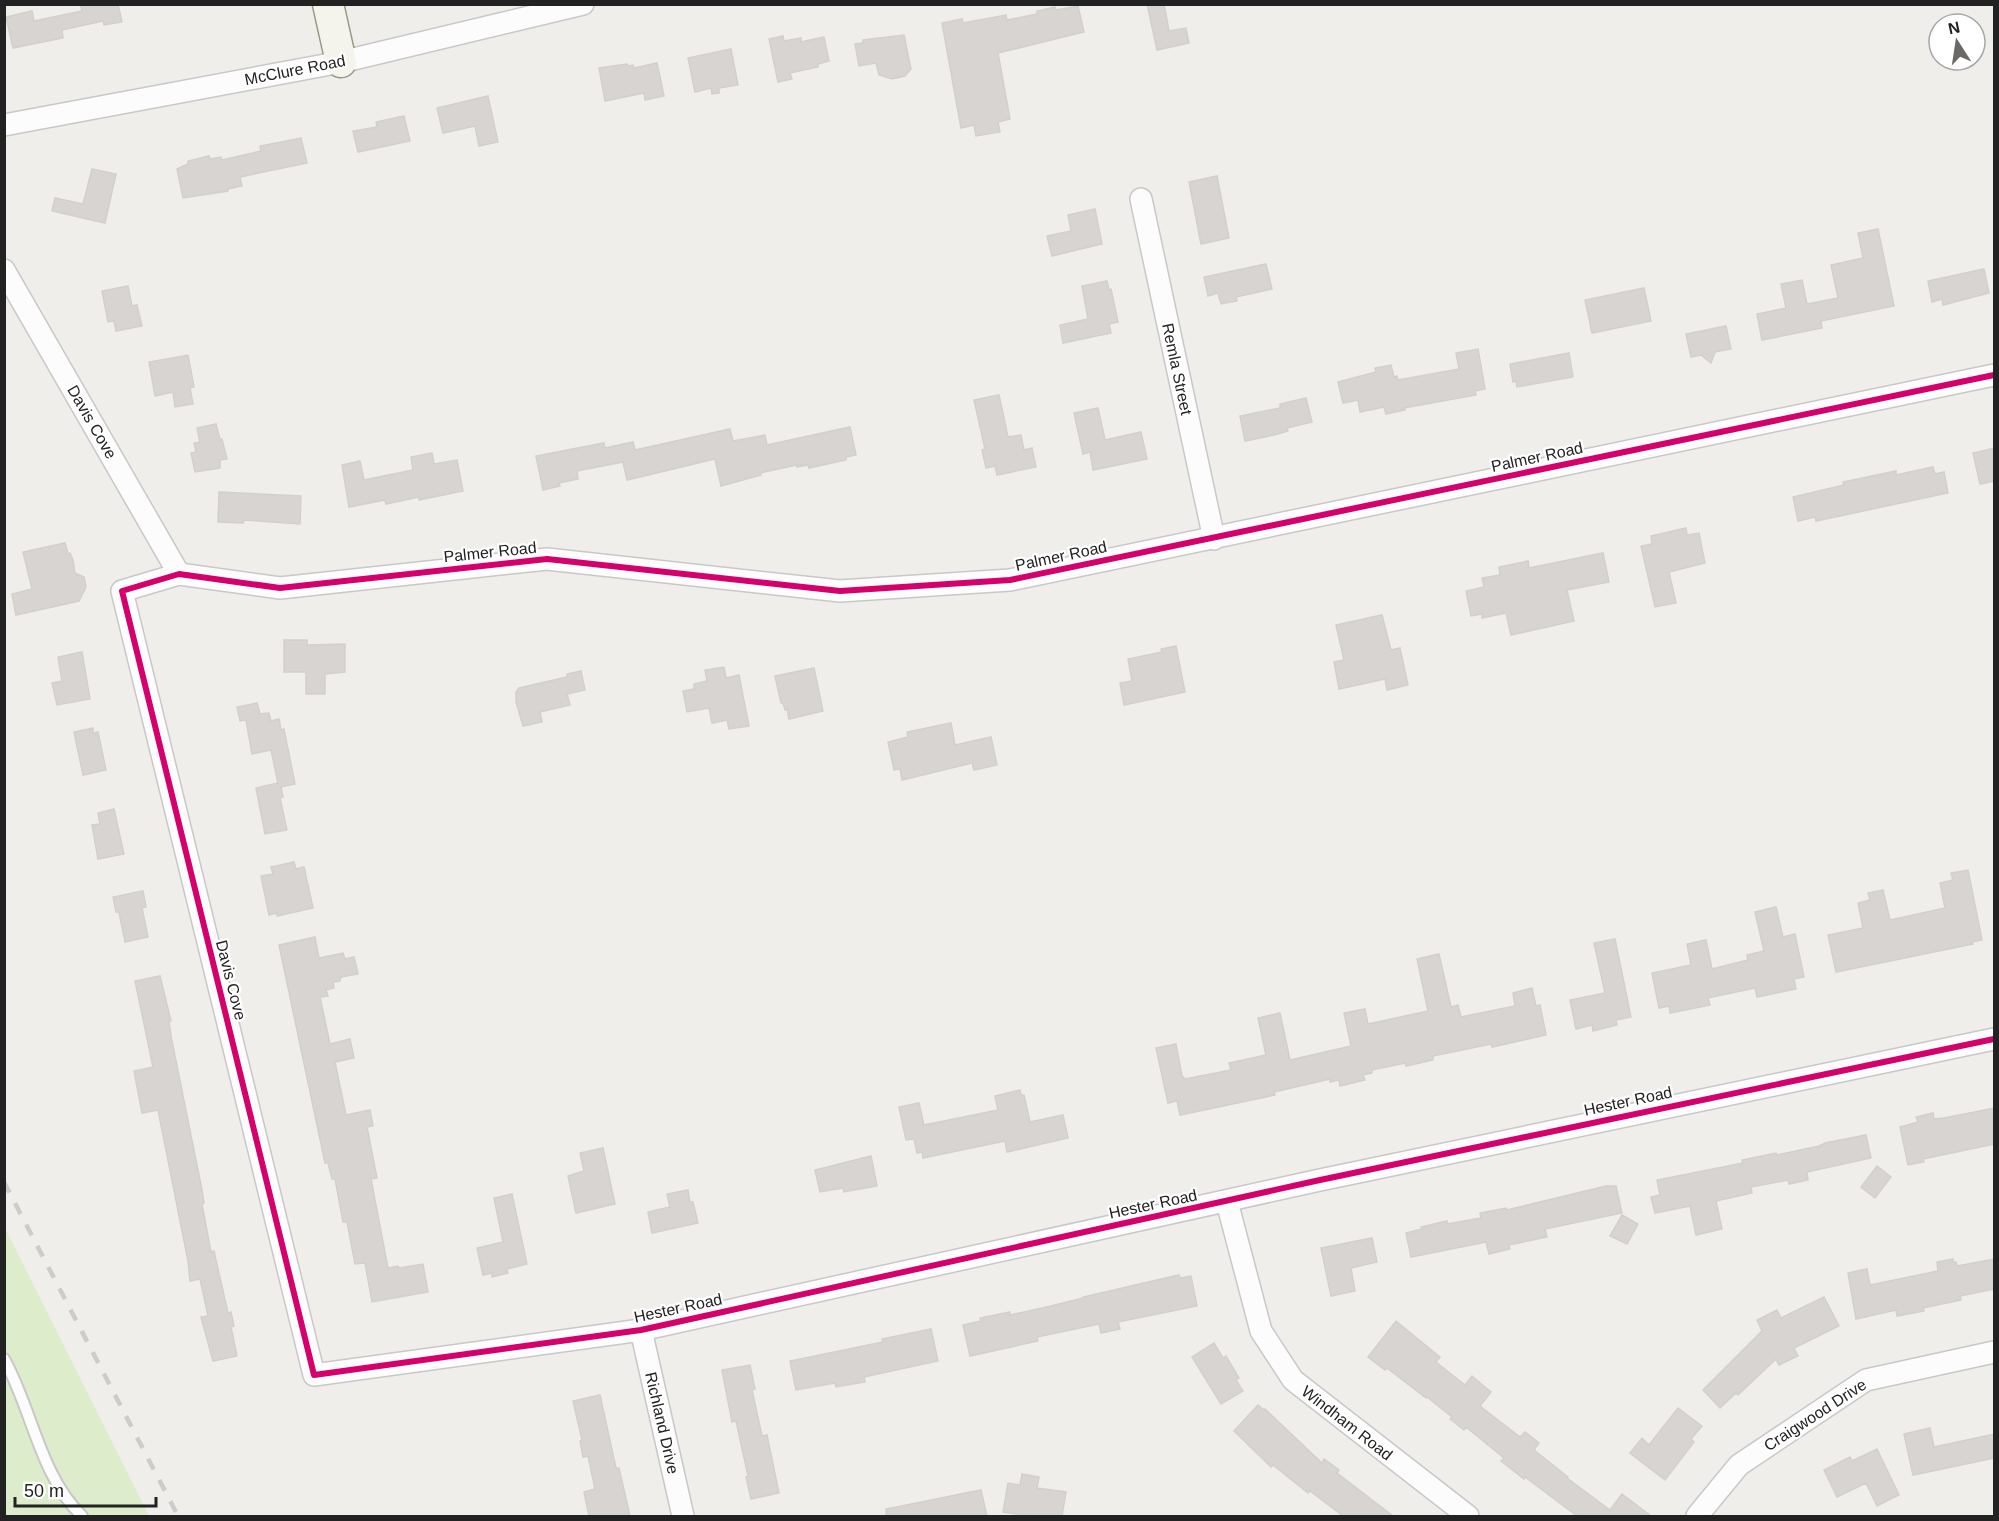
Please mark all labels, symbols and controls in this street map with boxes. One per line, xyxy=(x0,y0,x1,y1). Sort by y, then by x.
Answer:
north arrow xyxy=(1927,12,1987,72)
text: N xyxy=(1947,18,1961,37)
street label: McClure Road xyxy=(243,52,347,88)
street label: Remla Street xyxy=(1159,322,1195,417)
street label: Davis Cove xyxy=(64,382,120,462)
street label: Palmer Road xyxy=(1490,439,1584,475)
street label: Palmer Road xyxy=(1014,538,1108,574)
street label: Palmer Road xyxy=(443,539,537,565)
street label: Davis Cove xyxy=(213,938,249,1022)
street label: Hester Road xyxy=(1582,1083,1674,1119)
street label: Hester Road xyxy=(1107,1186,1199,1222)
street label: Hester Road xyxy=(632,1290,724,1326)
street label: Richland Drive xyxy=(642,1370,682,1476)
street label: Craigwood Drive xyxy=(1761,1376,1869,1454)
street label: Windham Road xyxy=(1298,1382,1396,1464)
scale bar xyxy=(15,1470,156,1508)
text: 50 m xyxy=(24,1481,64,1501)

